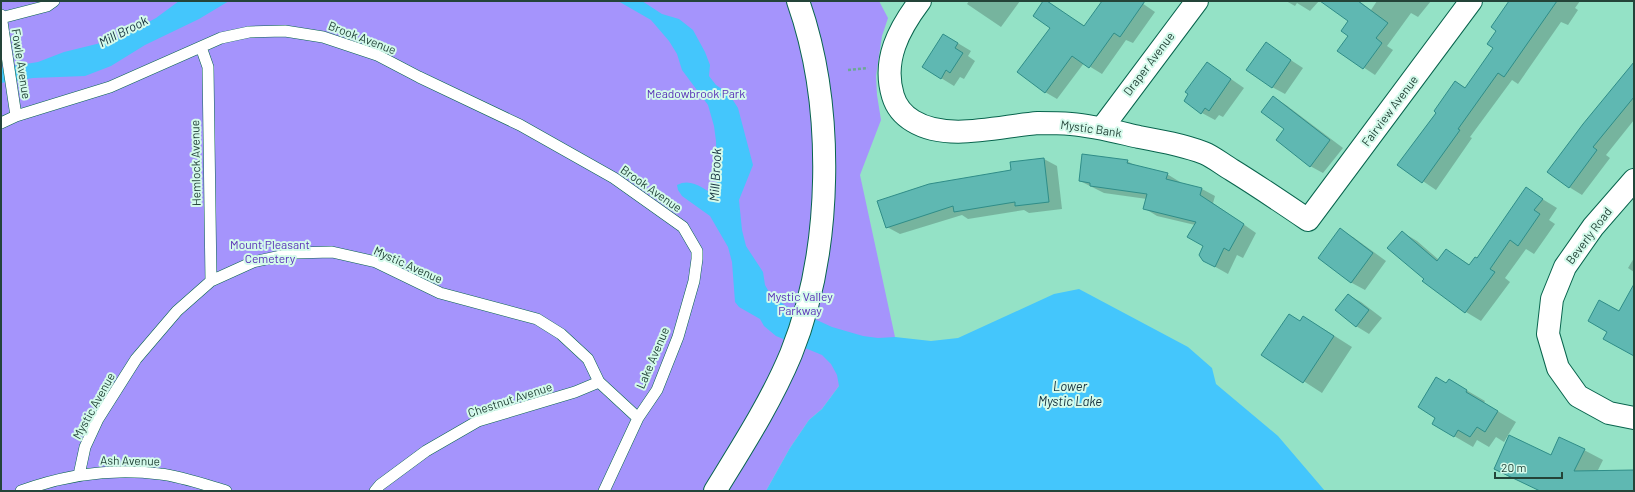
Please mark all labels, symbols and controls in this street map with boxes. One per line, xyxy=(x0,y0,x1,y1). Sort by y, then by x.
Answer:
water label: Mill Brook xyxy=(96,12,151,50)
street label: Brook Avenue xyxy=(326,18,398,56)
street label: Fowle Avenue xyxy=(10,28,34,100)
street label: Draper Avenue xyxy=(1120,29,1177,98)
street label: Fairview Avenue xyxy=(1358,72,1420,148)
park label: Meadowbrook Park xyxy=(647,86,745,100)
street label: Mystic Bank xyxy=(1060,117,1123,139)
street label: Hemlock Avenue xyxy=(187,120,203,206)
water label: Mill Brook xyxy=(706,147,724,202)
street label: Brook Avenue xyxy=(618,162,685,214)
street label: Beverly Road xyxy=(1562,204,1614,266)
park label: Mount Pleasant Cemetery xyxy=(230,237,310,265)
street label: Mystic Avenue xyxy=(372,243,445,285)
park label: Mystic Valley Parkway xyxy=(767,289,833,317)
street label: Lake Avenue xyxy=(633,325,671,391)
street label: Mystic Avenue xyxy=(69,370,117,441)
water label: Lower Mystic Lake xyxy=(1038,378,1102,409)
street label: Chestnut Avenue xyxy=(466,379,554,419)
street label: Ash Avenue xyxy=(100,452,160,468)
scale bar xyxy=(1495,454,1562,480)
text: 20 m xyxy=(1501,460,1527,474)

